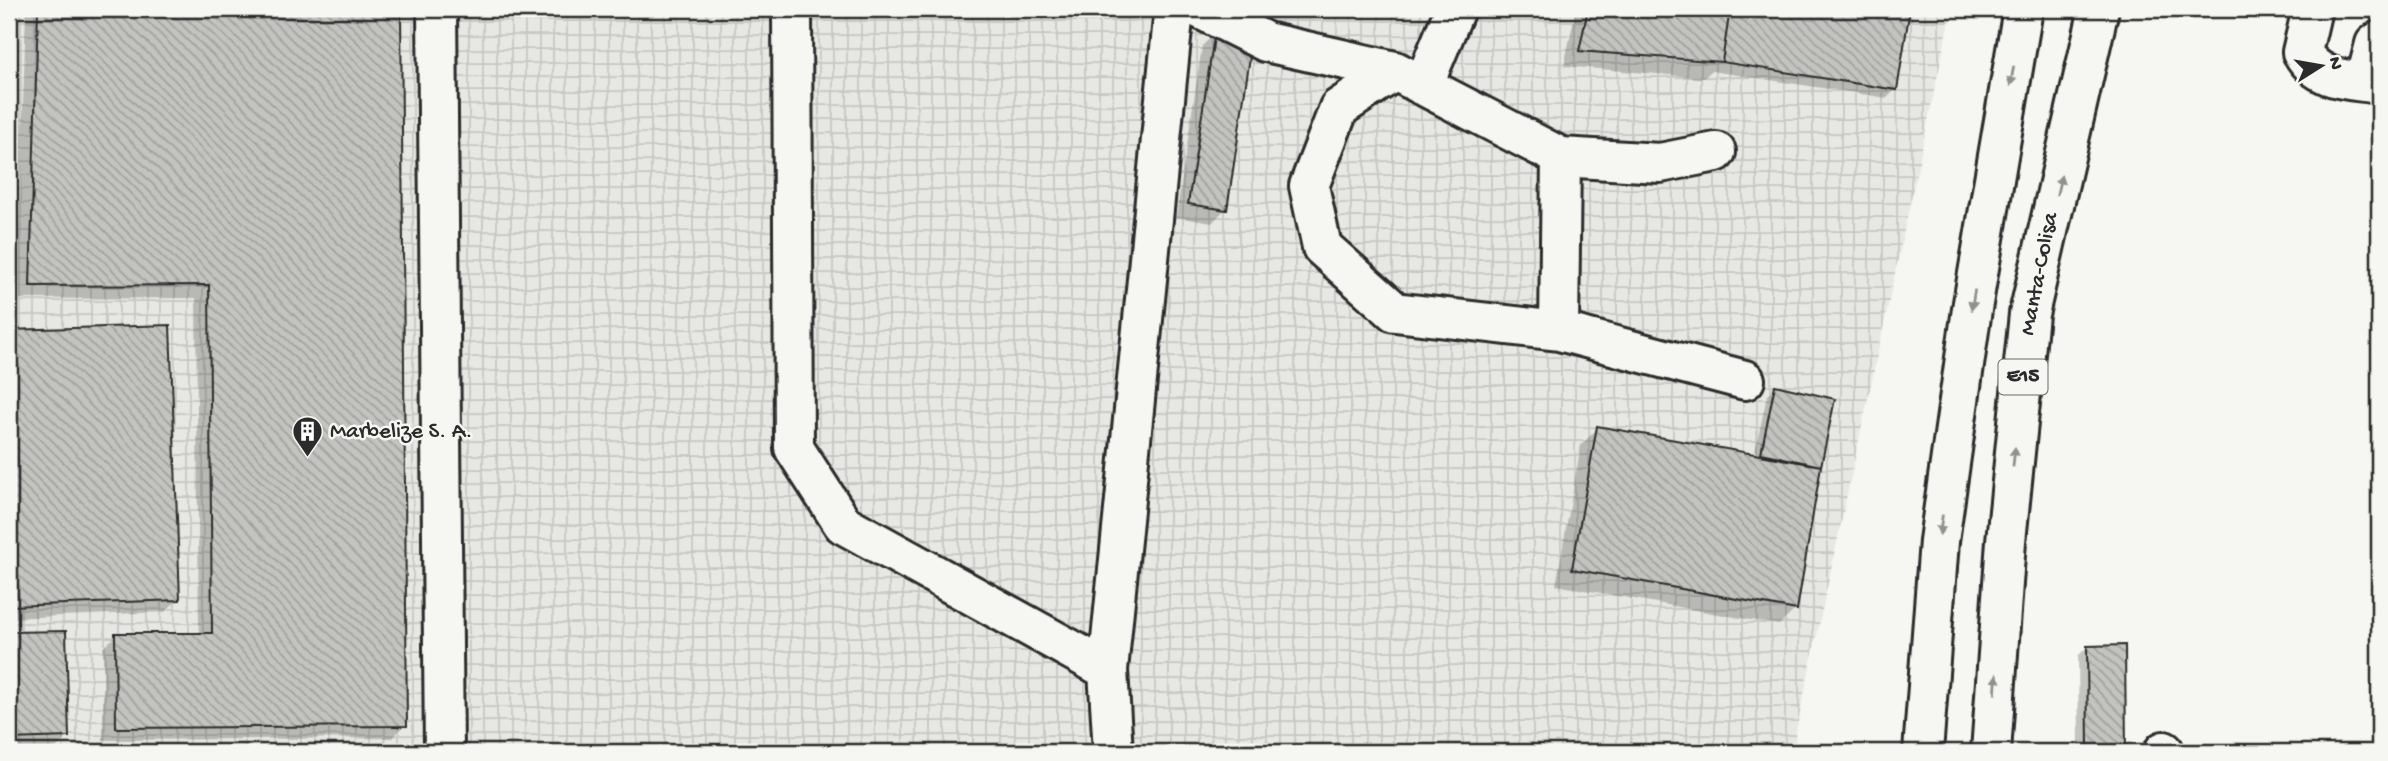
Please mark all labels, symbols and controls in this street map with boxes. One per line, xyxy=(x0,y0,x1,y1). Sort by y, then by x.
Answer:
north arrow xyxy=(2286,32,2356,102)
text: N xyxy=(2322,55,2347,72)
one-way arrow xyxy=(2006,65,2017,87)
one-way arrow xyxy=(2053,174,2064,196)
street label: Manta-Colisa xyxy=(2015,209,2065,338)
one-way arrow xyxy=(1967,289,1978,311)
road number: E15 xyxy=(1998,360,2048,394)
building icon: Marbelize S. A. xyxy=(290,415,324,459)
place label: Marbelize S. A. xyxy=(330,419,473,446)
one-way arrow xyxy=(2009,446,2020,468)
one-way arrow xyxy=(1935,515,1946,537)
one-way arrow xyxy=(1991,673,2002,695)

